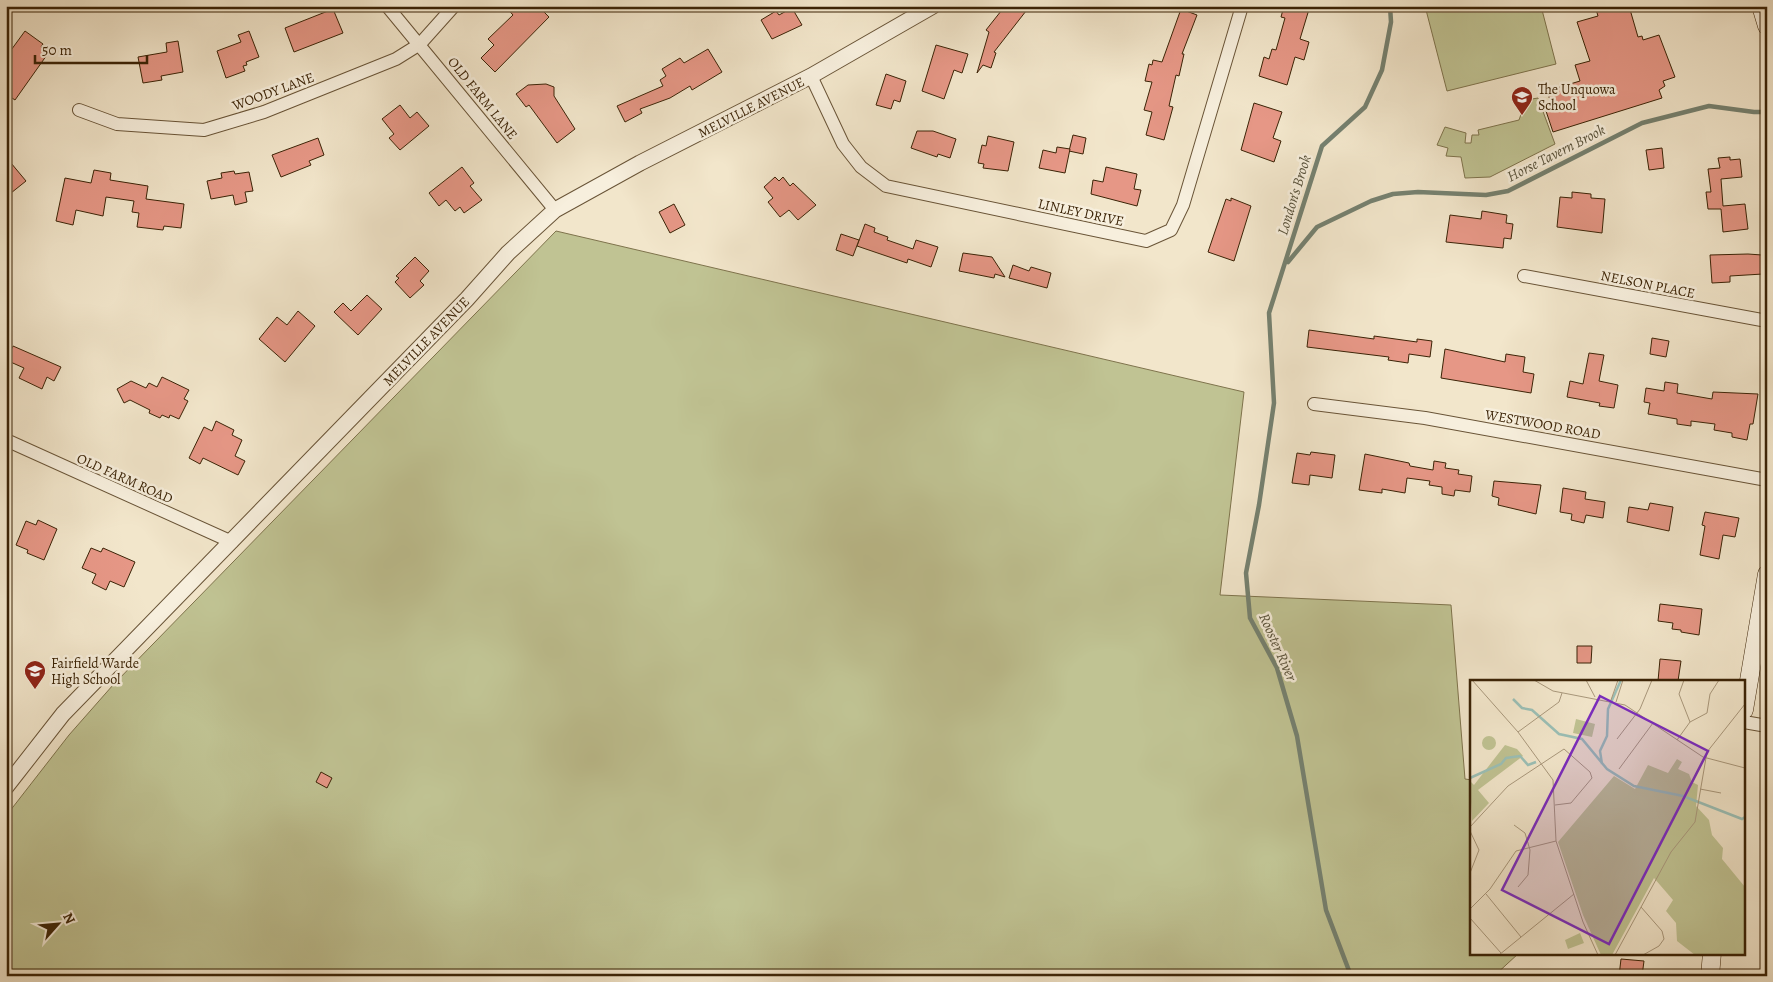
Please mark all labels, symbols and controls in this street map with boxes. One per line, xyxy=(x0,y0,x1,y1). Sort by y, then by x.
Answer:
scale bar xyxy=(35,32,148,64)
text: 50 m xyxy=(42,40,72,60)
street label: OLD FARM LANE xyxy=(443,53,522,144)
street label: WOODY LANE xyxy=(229,68,317,115)
street label: MELVILLE AVENUE xyxy=(695,72,808,143)
place label: The Unquowa School xyxy=(1538,80,1616,115)
school or university icon: The Unquowa School xyxy=(1510,85,1534,116)
water label: Horse Tavern Brook xyxy=(1504,120,1609,186)
water label: London's Brook xyxy=(1272,152,1316,237)
street label: LINLEY DRIVE xyxy=(1036,194,1126,231)
street label: NELSON PLACE xyxy=(1599,266,1697,303)
street label: MELVILLE AVENUE xyxy=(379,293,474,390)
street label: WESTWOOD ROAD xyxy=(1483,405,1602,444)
street label: OLD FARM ROAD xyxy=(74,449,176,508)
water label: Rooster River xyxy=(1254,610,1302,685)
place label: Fairfield Warde High School xyxy=(51,654,139,689)
school or university icon: Fairfield Warde High School xyxy=(23,659,47,690)
inset map xyxy=(1470,680,1746,954)
north arrow xyxy=(32,900,82,950)
text: N xyxy=(58,909,80,927)

